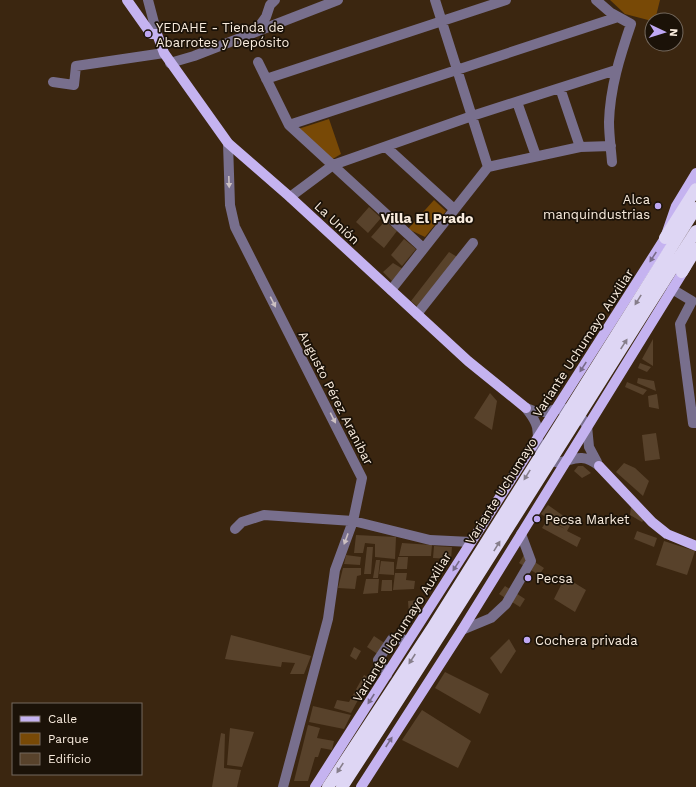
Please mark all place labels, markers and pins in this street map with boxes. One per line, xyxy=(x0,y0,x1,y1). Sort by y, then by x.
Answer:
place label: YEDAHE - Tienda de Abarrotes y Depósito xyxy=(156,20,289,50)
marker: YEDAHE - Tienda de Abarrotes y Depósito xyxy=(143,29,153,39)
place label: Alca manquindustrias xyxy=(543,192,651,222)
marker: Alca manquindustrias xyxy=(653,201,663,211)
place label: Pecsa Market xyxy=(545,512,630,527)
marker: Pecsa Market xyxy=(532,514,542,524)
place label: Pecsa xyxy=(536,571,573,586)
marker: Pecsa xyxy=(523,573,533,583)
place label: Cochera privada xyxy=(535,633,638,648)
marker: Cochera privada xyxy=(522,635,532,645)

